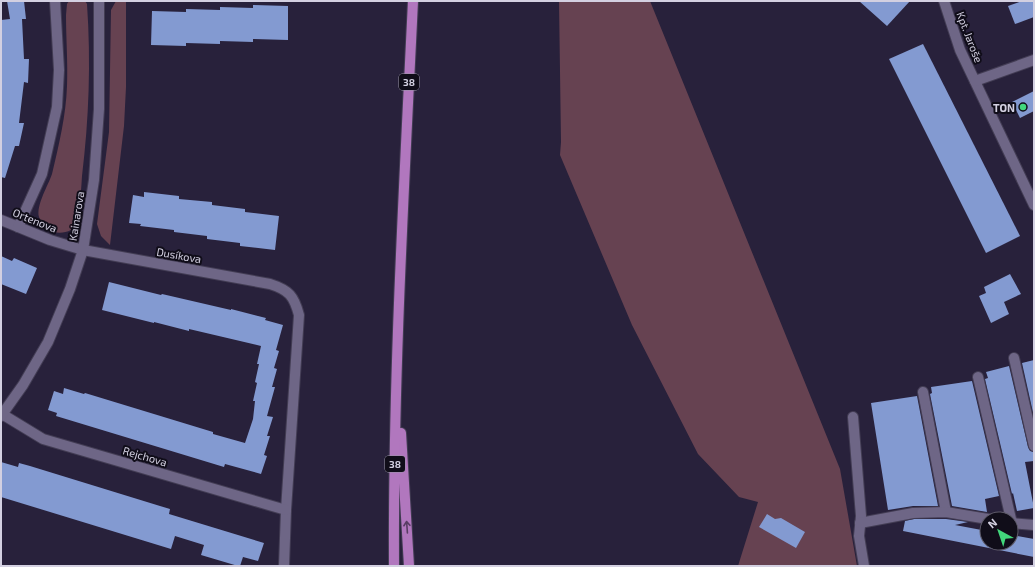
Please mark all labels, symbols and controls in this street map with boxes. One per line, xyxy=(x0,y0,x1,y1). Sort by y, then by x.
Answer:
street label: Kpt. Jaroše xyxy=(954,10,986,64)
road number: 38 xyxy=(399,74,419,90)
place label: TON xyxy=(993,101,1015,114)
marker: TON xyxy=(1018,102,1028,112)
street label: Kainarova xyxy=(66,190,86,242)
street label: Ortenova xyxy=(11,205,59,235)
street label: Dusíkova xyxy=(156,245,202,265)
street label: Rejchova xyxy=(121,444,169,469)
road number: 38 xyxy=(385,456,405,472)
north arrow xyxy=(979,511,1019,551)
text: N xyxy=(985,515,1000,530)
one-way arrow xyxy=(403,521,411,534)

